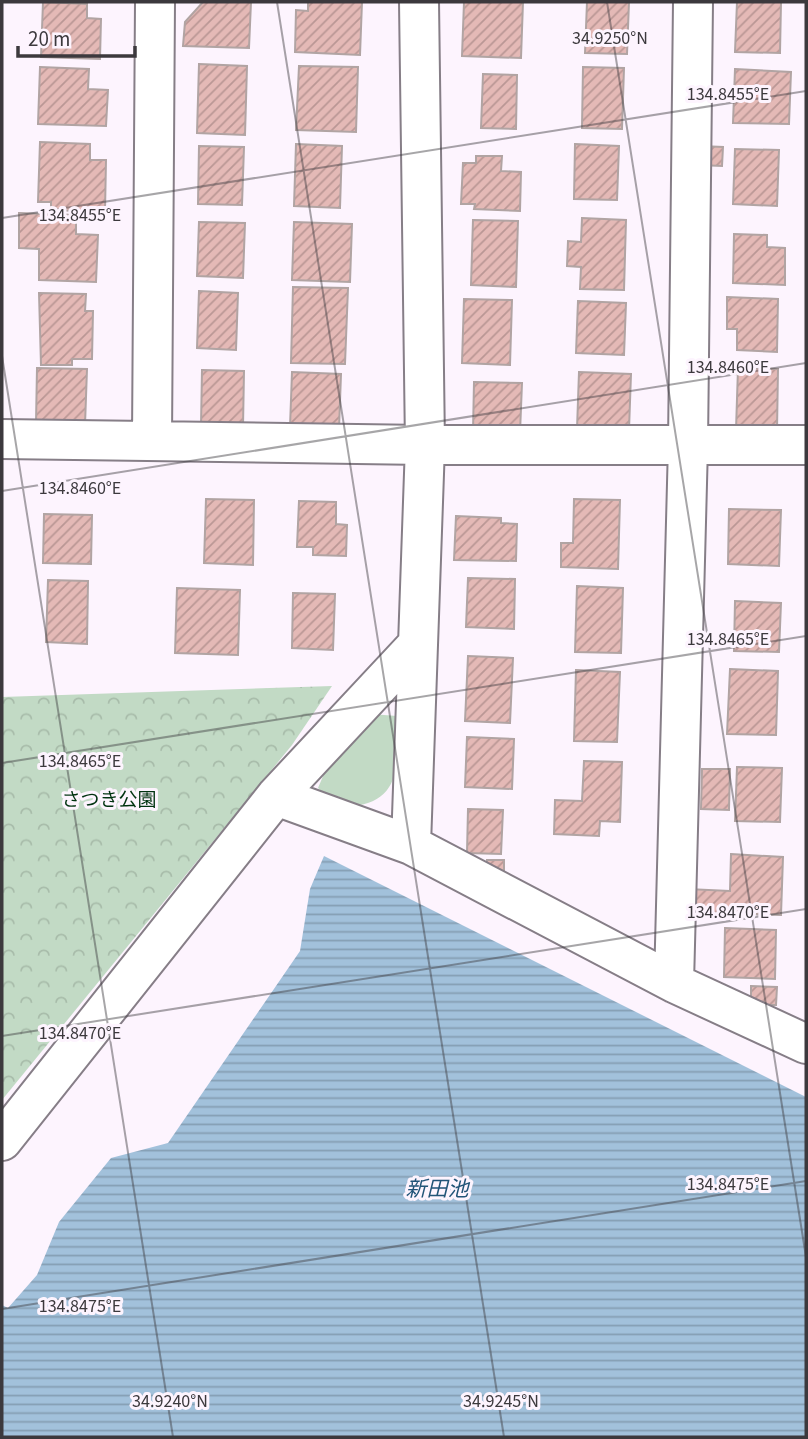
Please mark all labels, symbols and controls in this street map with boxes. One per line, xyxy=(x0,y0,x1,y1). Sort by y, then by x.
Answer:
scale bar xyxy=(18,14,135,58)
text: 20 m xyxy=(28,24,70,54)
text: 34.9250°N xyxy=(572,26,648,51)
text: 134.8455°E xyxy=(687,82,769,107)
text: 134.8455°E xyxy=(39,203,121,228)
text: 134.8460°E xyxy=(687,355,769,380)
text: 134.8460°E xyxy=(39,476,121,501)
text: 134.8465°E xyxy=(687,627,769,652)
text: 134.8465°E xyxy=(39,749,121,774)
park label: さつき公園 xyxy=(61,787,157,814)
text: 134.8470°E xyxy=(687,900,769,925)
text: 134.8470°E xyxy=(39,1021,121,1046)
text: 134.8475°E xyxy=(687,1172,769,1197)
water label: 新田池 xyxy=(406,1174,470,1204)
text: 134.8475°E xyxy=(39,1294,121,1319)
text: 34.9240°N xyxy=(132,1389,208,1414)
text: 34.9245°N xyxy=(463,1389,539,1414)

